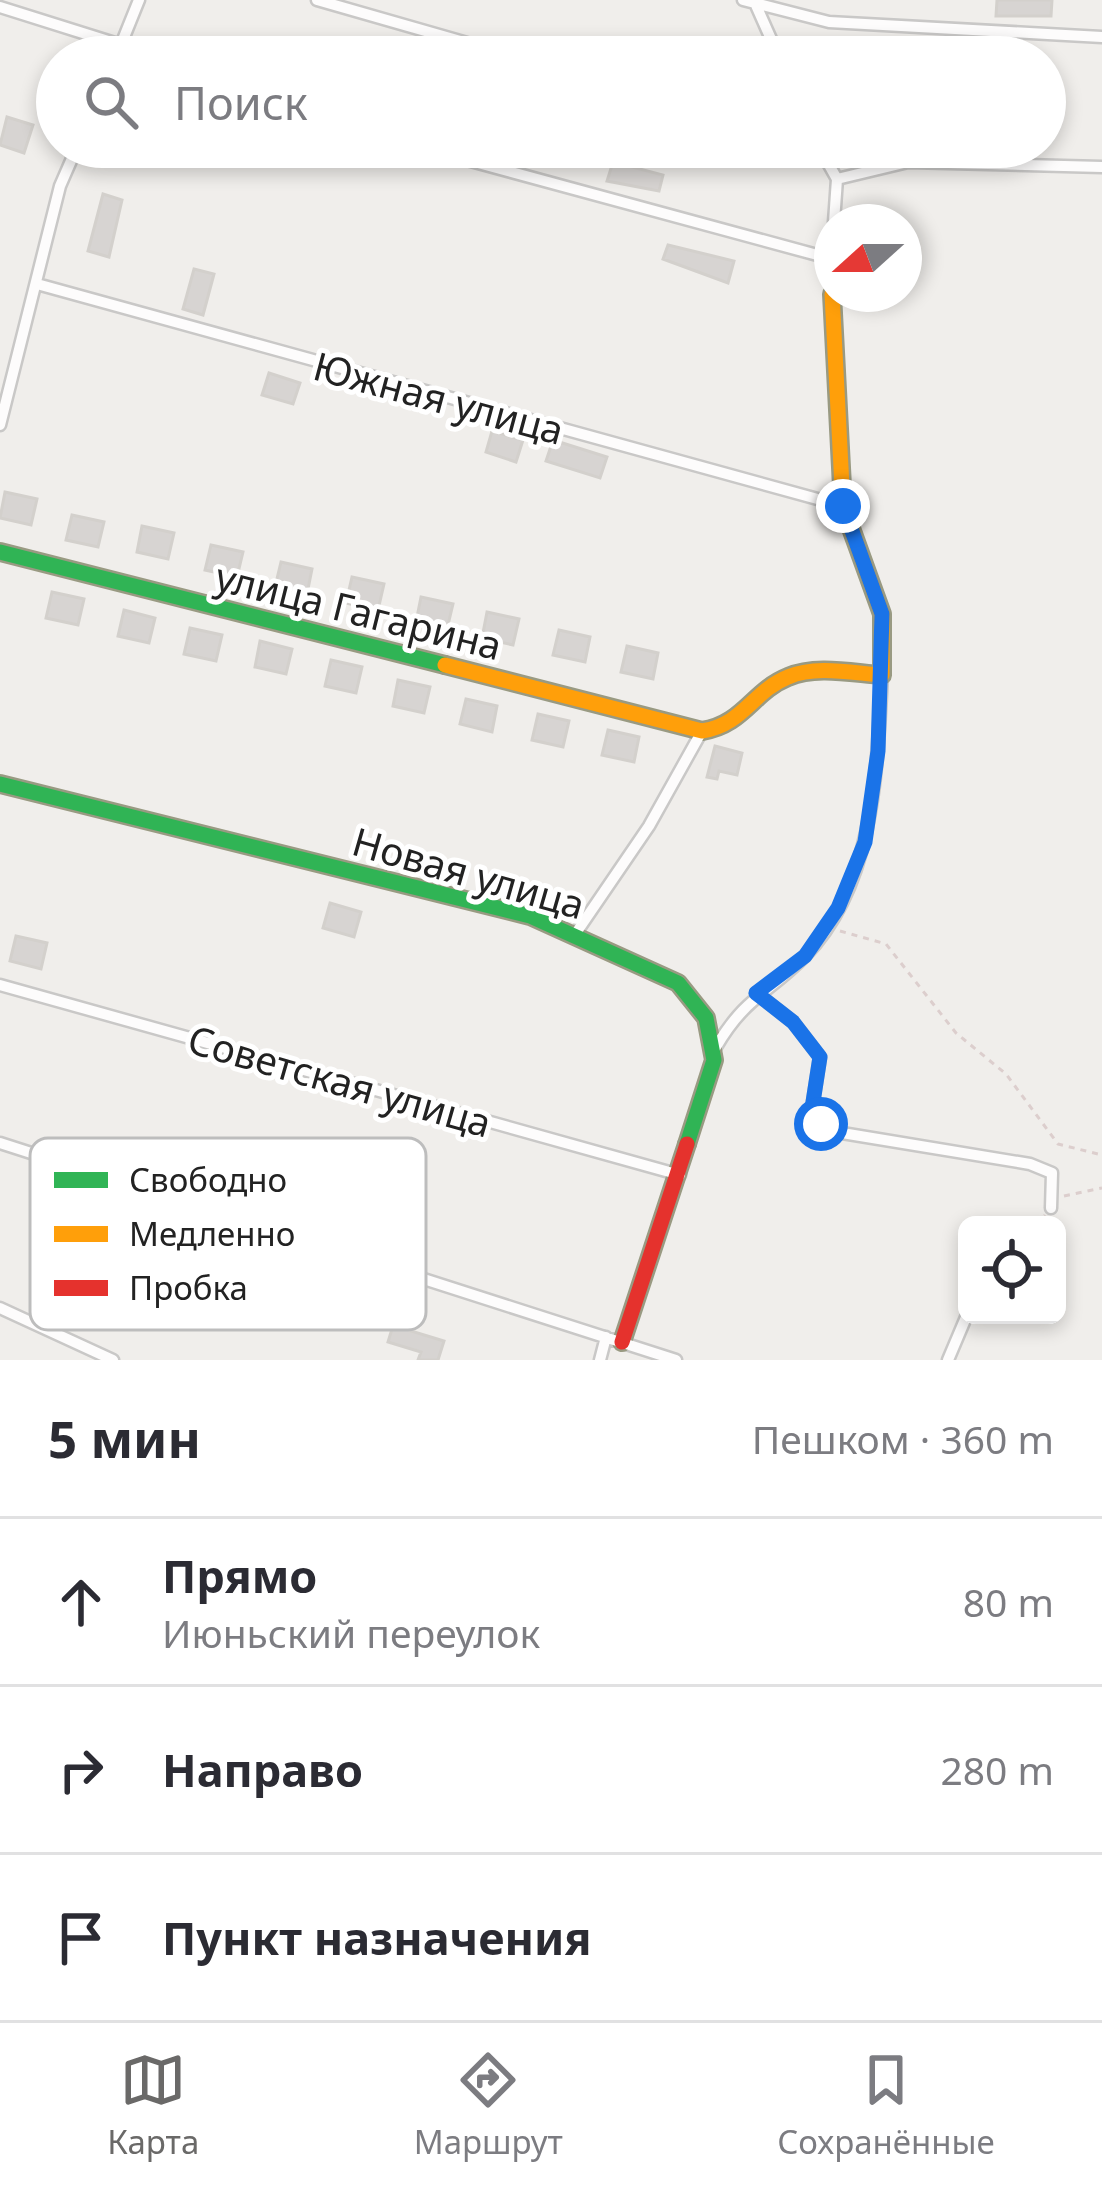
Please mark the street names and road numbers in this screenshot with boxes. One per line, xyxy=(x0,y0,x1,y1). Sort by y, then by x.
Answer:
street label: Южная улица xyxy=(308,338,570,456)
street label: улица Гагарина xyxy=(210,549,508,671)
street label: Новая улица xyxy=(347,814,591,930)
street label: Советская улица xyxy=(182,1011,498,1149)

